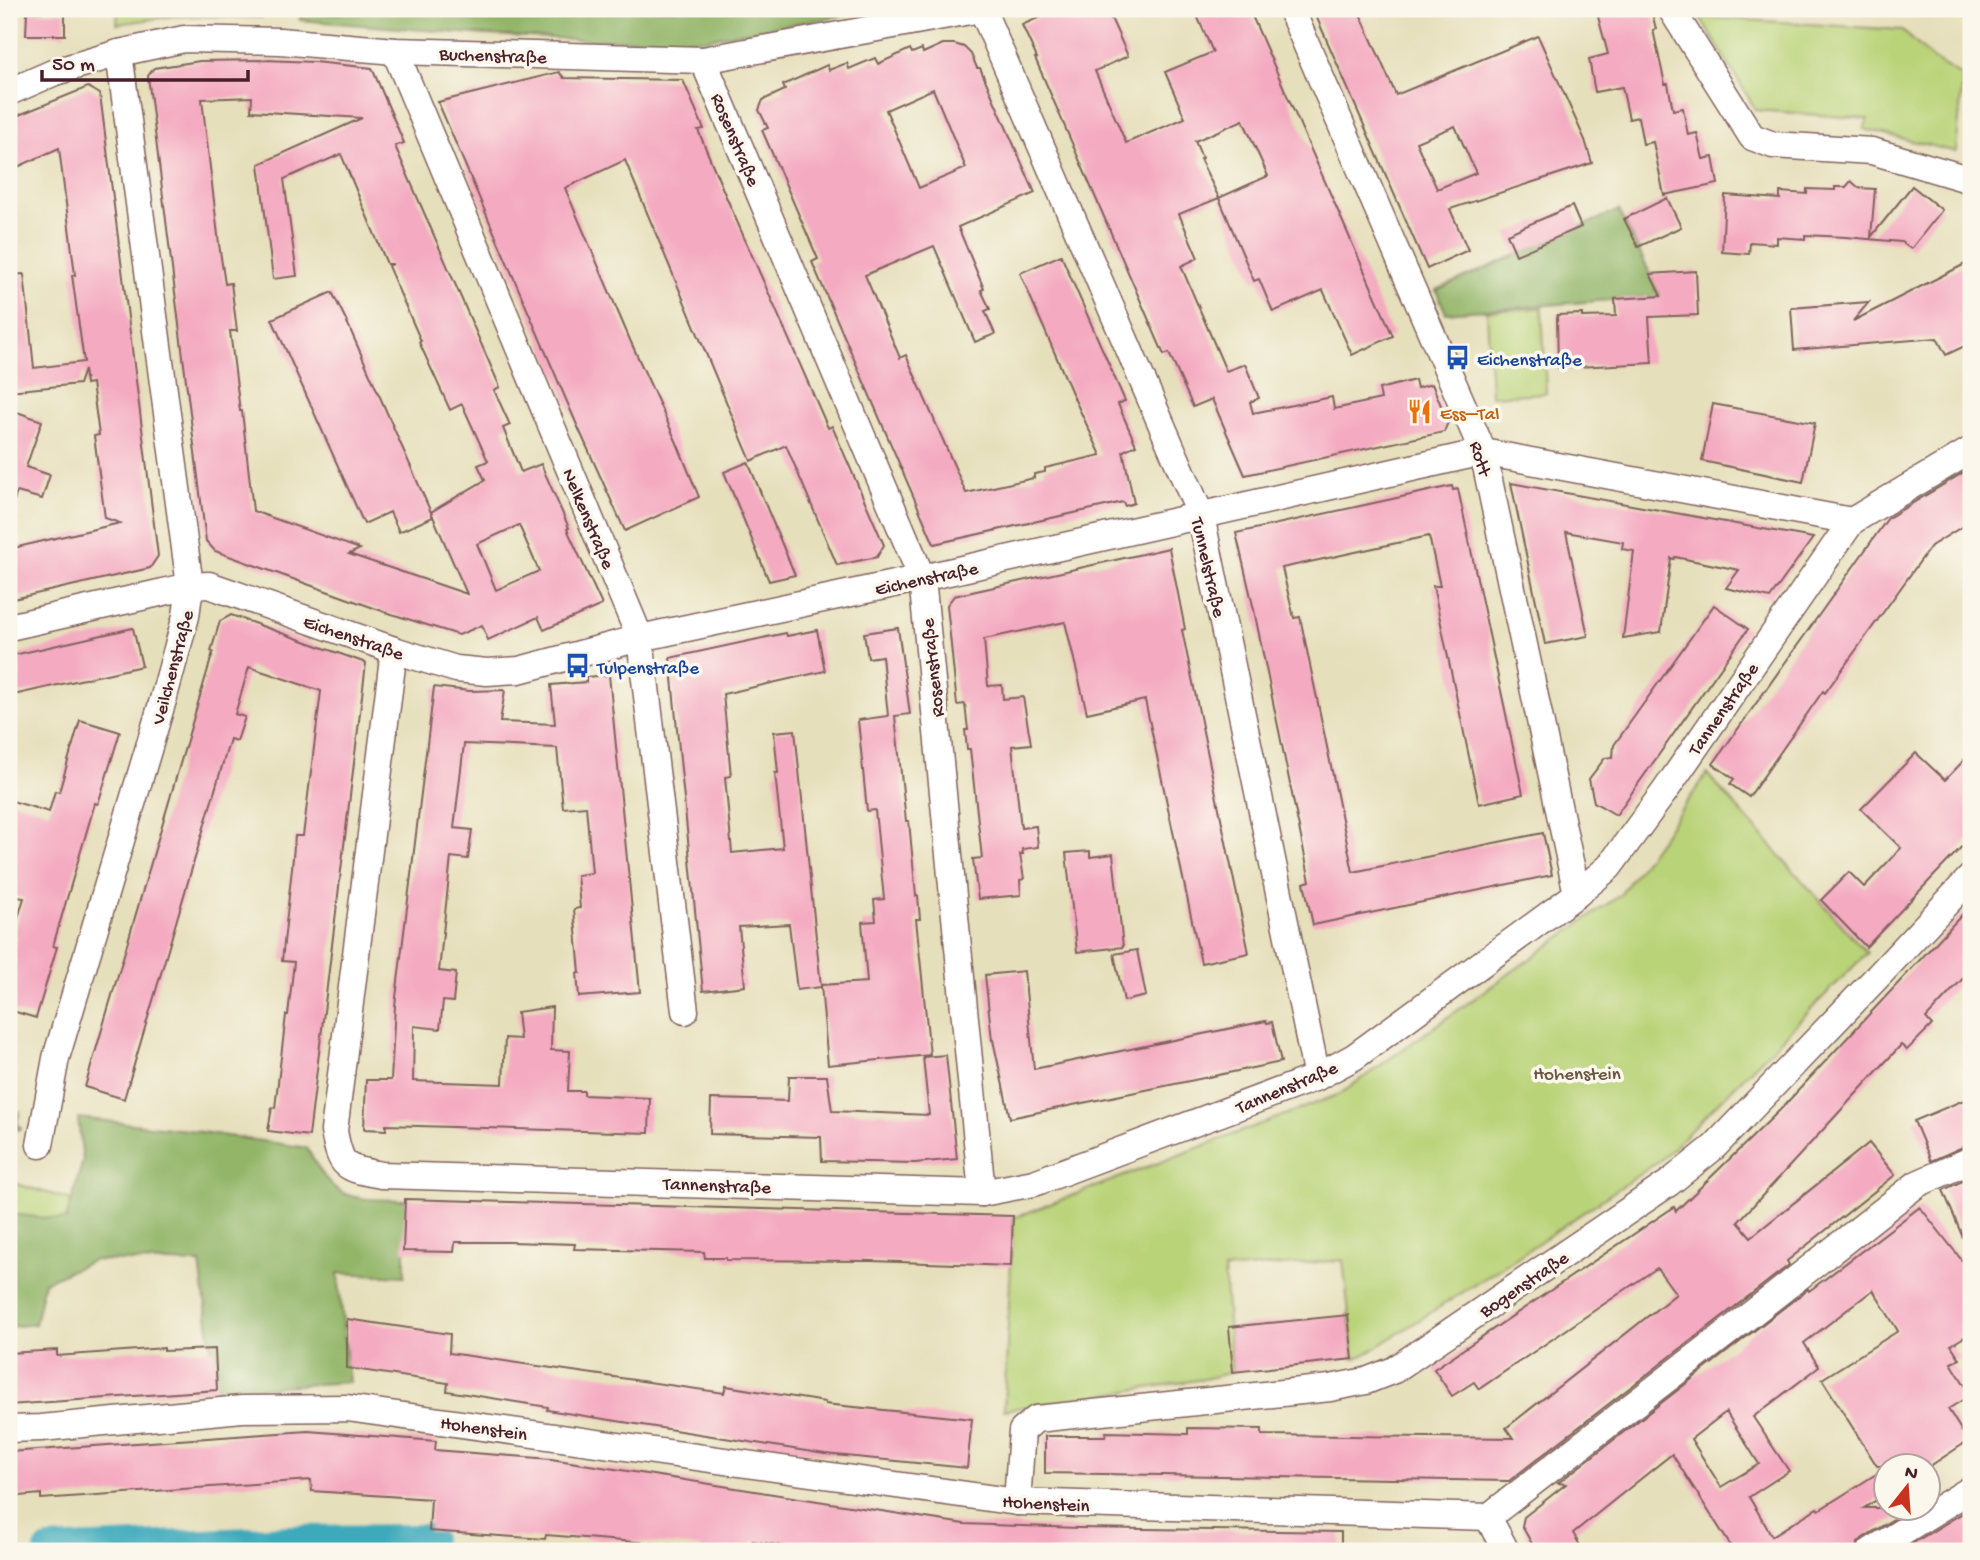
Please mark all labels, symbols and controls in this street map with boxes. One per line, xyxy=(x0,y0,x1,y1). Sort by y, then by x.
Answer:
scale bar xyxy=(42,38,248,82)
street label: Buchenstraße xyxy=(438,44,547,71)
text: 50 m xyxy=(52,54,95,79)
street label: Rosenstraße xyxy=(704,90,764,191)
bus stop icon: Eichenstraße xyxy=(1443,344,1471,372)
place label: Eichenstraße xyxy=(1477,350,1582,373)
restaurant icon: Ess–Tal xyxy=(1406,398,1434,426)
place label: Ess–Tal xyxy=(1440,404,1500,427)
street label: Rott xyxy=(1462,439,1495,481)
street label: Nelkenstraße xyxy=(555,466,618,573)
street label: Tunnelstraße xyxy=(1184,515,1229,620)
street label: Eichenstraße xyxy=(873,558,981,603)
street label: Veilchenstraße xyxy=(148,608,201,729)
street label: Eichenstraße xyxy=(300,611,406,667)
street label: Rosenstraße xyxy=(918,617,951,718)
bus stop icon: Tulpenstraße xyxy=(563,652,591,680)
place label: Tulpenstraße xyxy=(596,658,699,681)
street label: Tannenstraße xyxy=(1684,659,1765,762)
street label: Tannenstraße xyxy=(1232,1057,1342,1121)
park label: Hohenstein xyxy=(1533,1064,1621,1087)
street label: Tannenstraße xyxy=(661,1174,771,1201)
street label: Bogenstraße xyxy=(1475,1248,1574,1325)
street label: Hohenstein xyxy=(439,1413,528,1448)
north arrow xyxy=(1871,1452,1941,1522)
text: N xyxy=(1902,1461,1920,1487)
street label: Hohenstein xyxy=(1002,1492,1090,1519)

